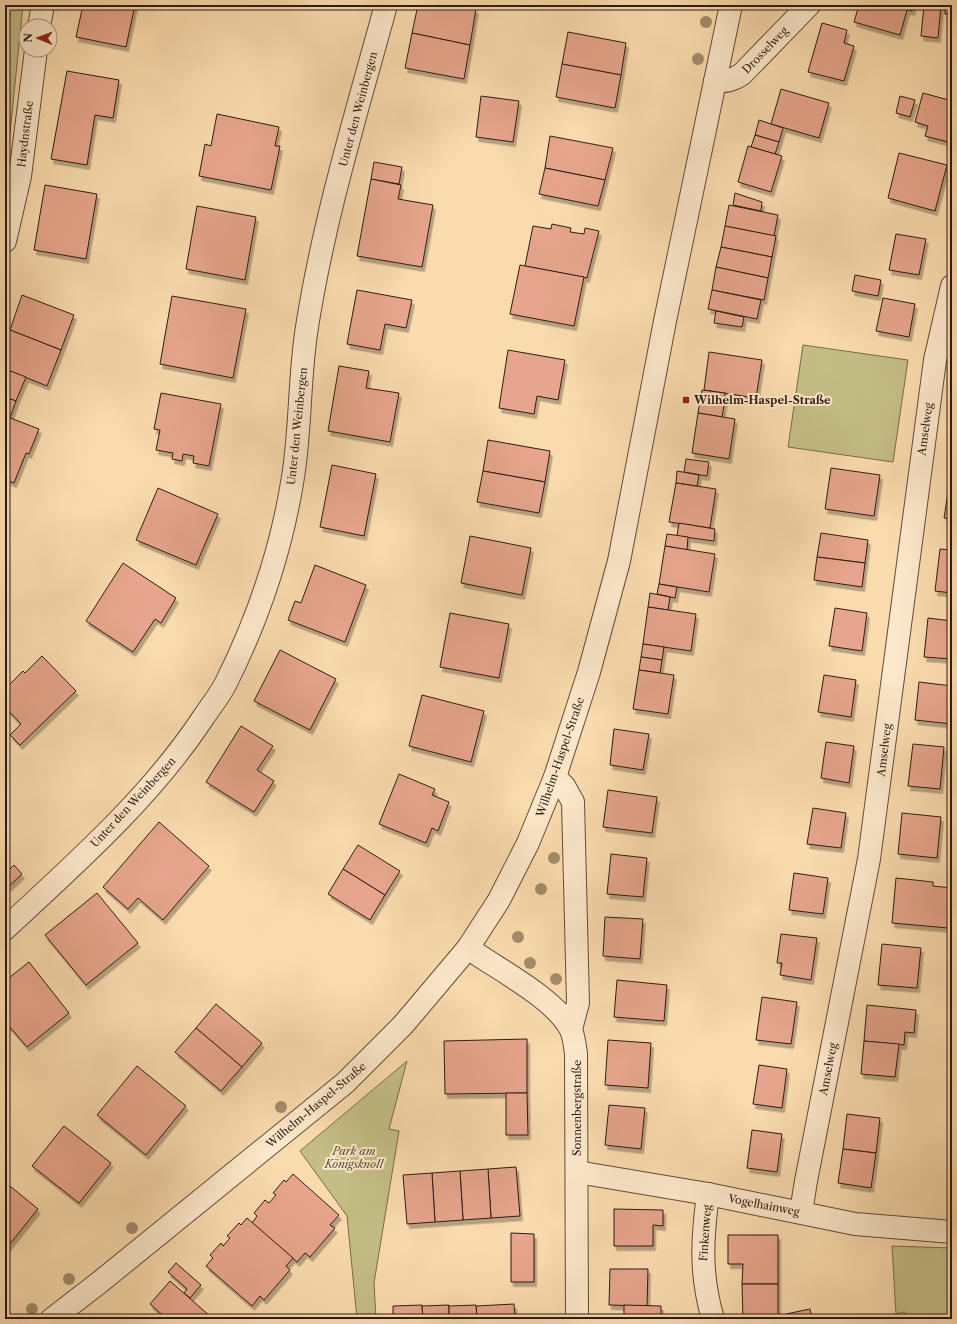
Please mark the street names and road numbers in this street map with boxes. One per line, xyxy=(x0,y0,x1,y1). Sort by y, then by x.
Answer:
street label: Drosselweg xyxy=(739,23,791,76)
street label: Unter den Weinbergen xyxy=(336,50,380,168)
street label: Haydnstraße xyxy=(14,100,36,168)
street label: Unter den Weinbergen xyxy=(284,366,310,486)
street label: Amselweg xyxy=(914,401,936,457)
street label: Wilhelm-Haspel-Straße xyxy=(533,695,587,820)
street label: Amselweg xyxy=(874,723,894,778)
street label: Unter den Weinbergen xyxy=(87,754,179,850)
street label: Amselweg xyxy=(816,1041,840,1097)
street label: Wilhelm-Haspel-Straße xyxy=(262,1059,369,1151)
street label: Sonnenbergstraße xyxy=(570,1060,584,1156)
street label: Vogelhainweg xyxy=(726,1191,801,1219)
street label: Finkenweg xyxy=(696,1204,714,1262)

